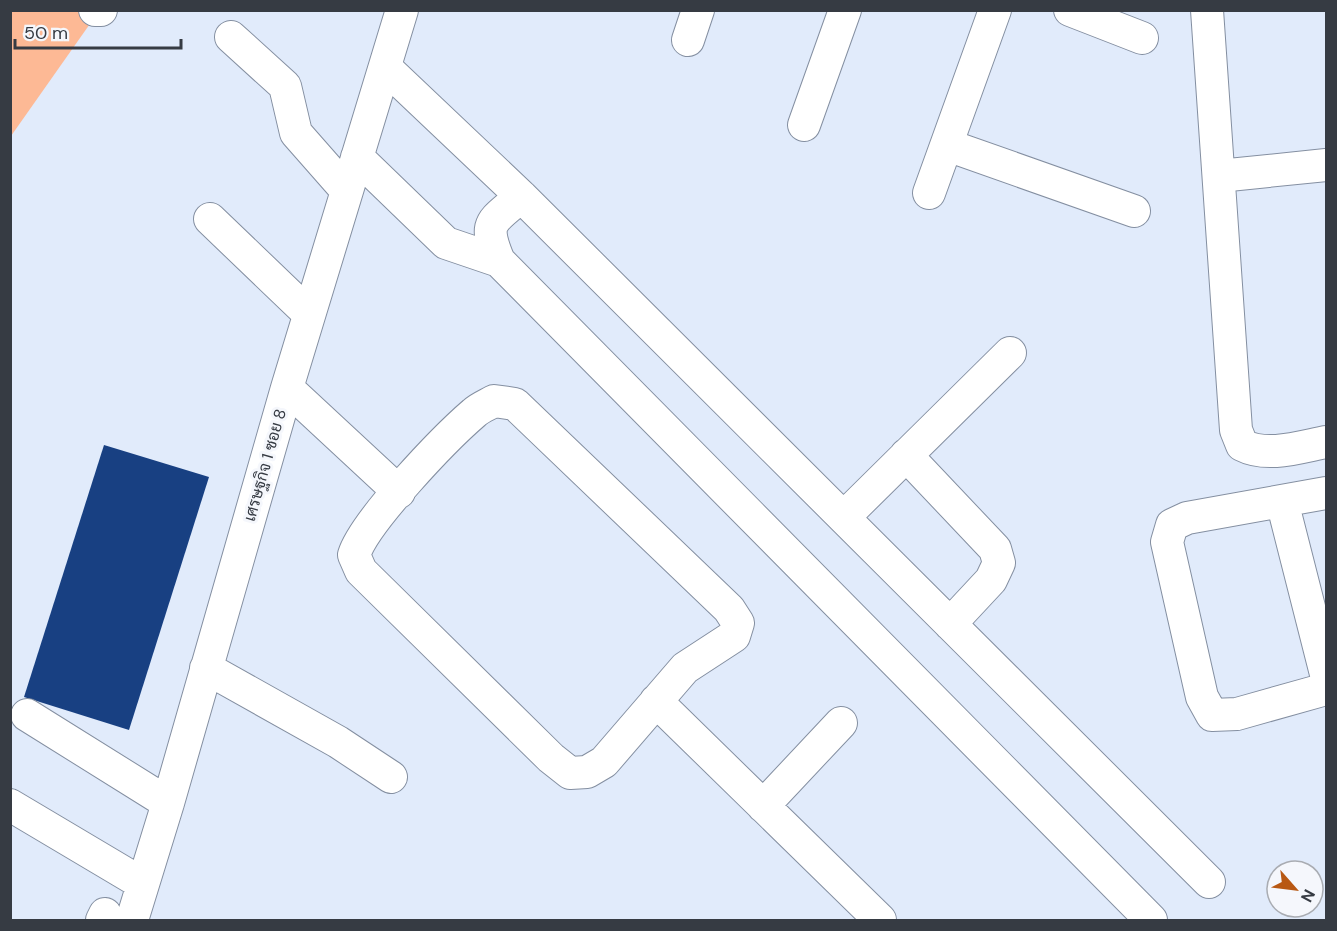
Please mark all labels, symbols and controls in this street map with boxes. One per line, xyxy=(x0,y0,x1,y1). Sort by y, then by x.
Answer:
scale bar xyxy=(15,12,182,50)
text: 50 m xyxy=(24,21,68,45)
street label: เศรษฐกิจ 1 ซอย 8 xyxy=(239,406,291,524)
north arrow xyxy=(1265,859,1325,919)
text: N xyxy=(1296,886,1320,906)

